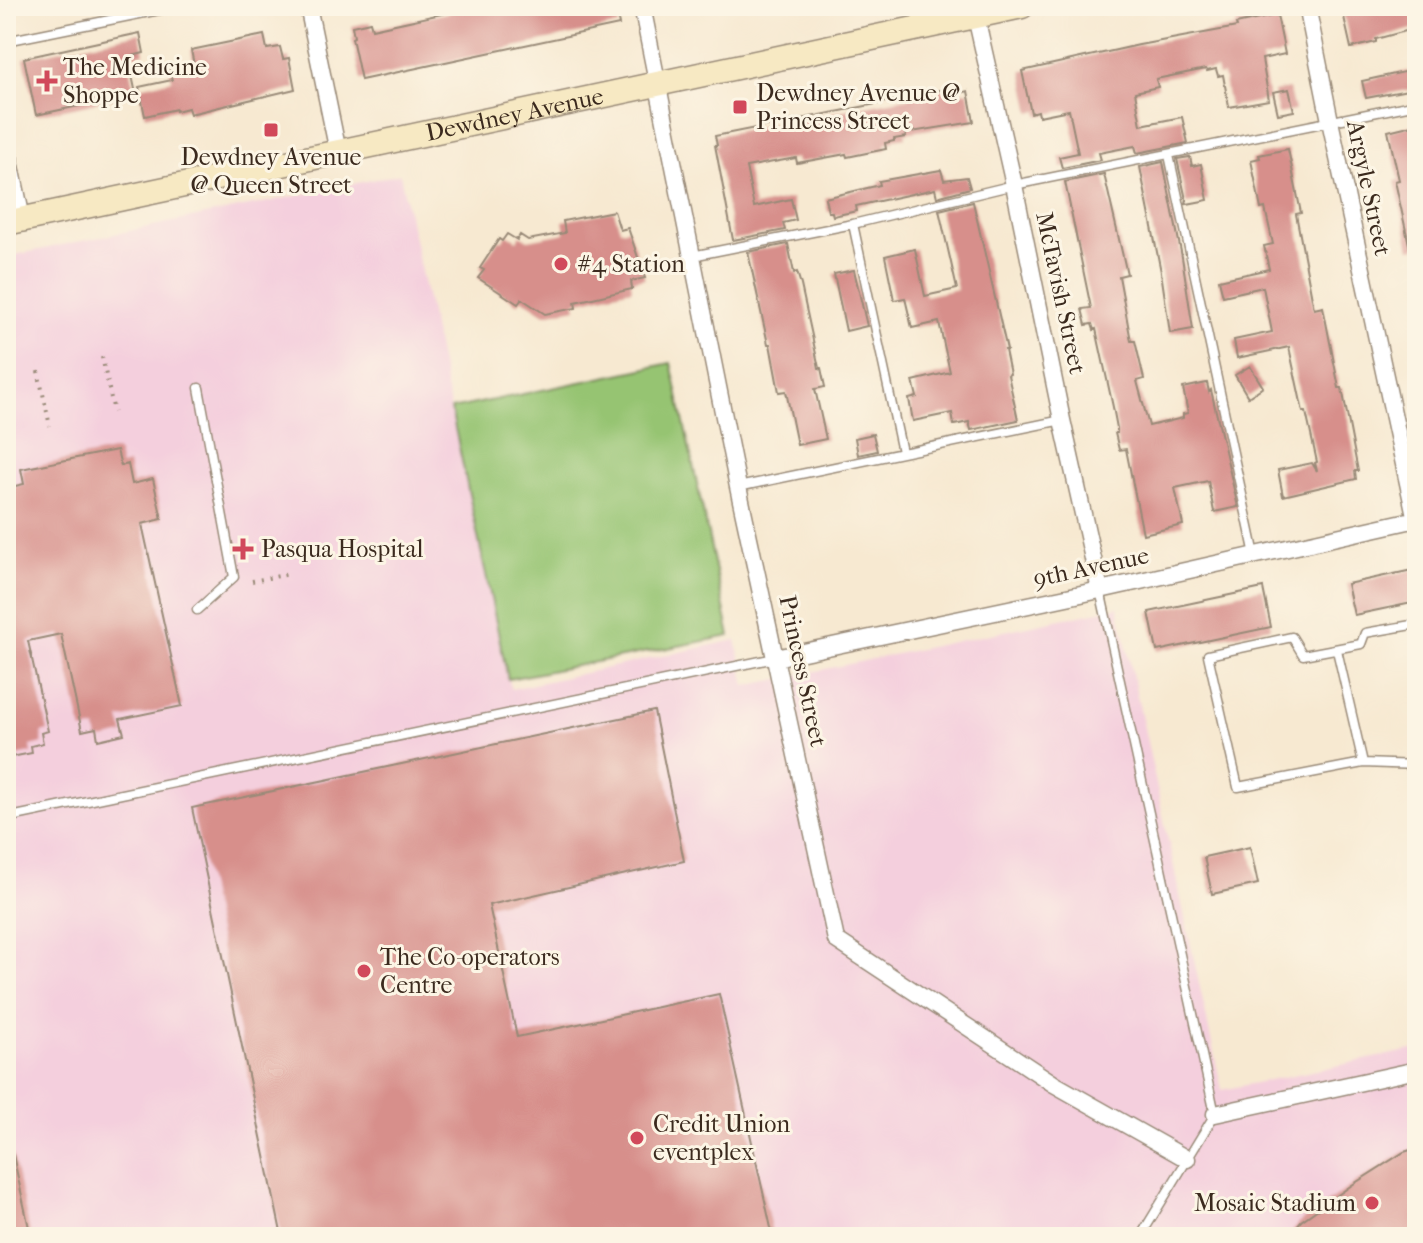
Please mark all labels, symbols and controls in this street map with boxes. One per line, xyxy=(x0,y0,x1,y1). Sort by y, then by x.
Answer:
place label: The Medicine Shoppe xyxy=(63,53,207,109)
marker: The Medicine Shoppe xyxy=(38,72,56,90)
place label: Dewdney Avenue @ Princess Street xyxy=(756,79,960,135)
street label: Dewdney Avenue xyxy=(423,82,606,147)
marker: Dewdney Avenue @ Princess Street xyxy=(731,98,749,116)
street label: Argyle Street xyxy=(1341,117,1397,259)
marker: Dewdney Avenue @ Queen Street xyxy=(262,121,280,139)
place label: Dewdney Avenue @ Queen Street xyxy=(181,143,362,199)
street label: McTavish Street xyxy=(1030,209,1092,377)
place label: #4 Station xyxy=(577,250,685,278)
marker: #4 Station xyxy=(552,255,570,273)
place label: Pasqua Hospital xyxy=(261,535,424,563)
marker: Pasqua Hospital xyxy=(232,538,254,560)
street label: 9th Avenue xyxy=(1031,541,1151,593)
street label: Princess Street xyxy=(773,593,833,750)
place label: The Co-operators Centre xyxy=(380,943,560,999)
marker: The Co-operators Centre xyxy=(355,962,373,980)
place label: Credit Union eventplex xyxy=(653,1110,790,1166)
marker: Credit Union eventplex xyxy=(628,1129,646,1147)
place label: Mosaic Stadium xyxy=(1194,1189,1356,1217)
marker: Mosaic Stadium xyxy=(1363,1194,1381,1212)

